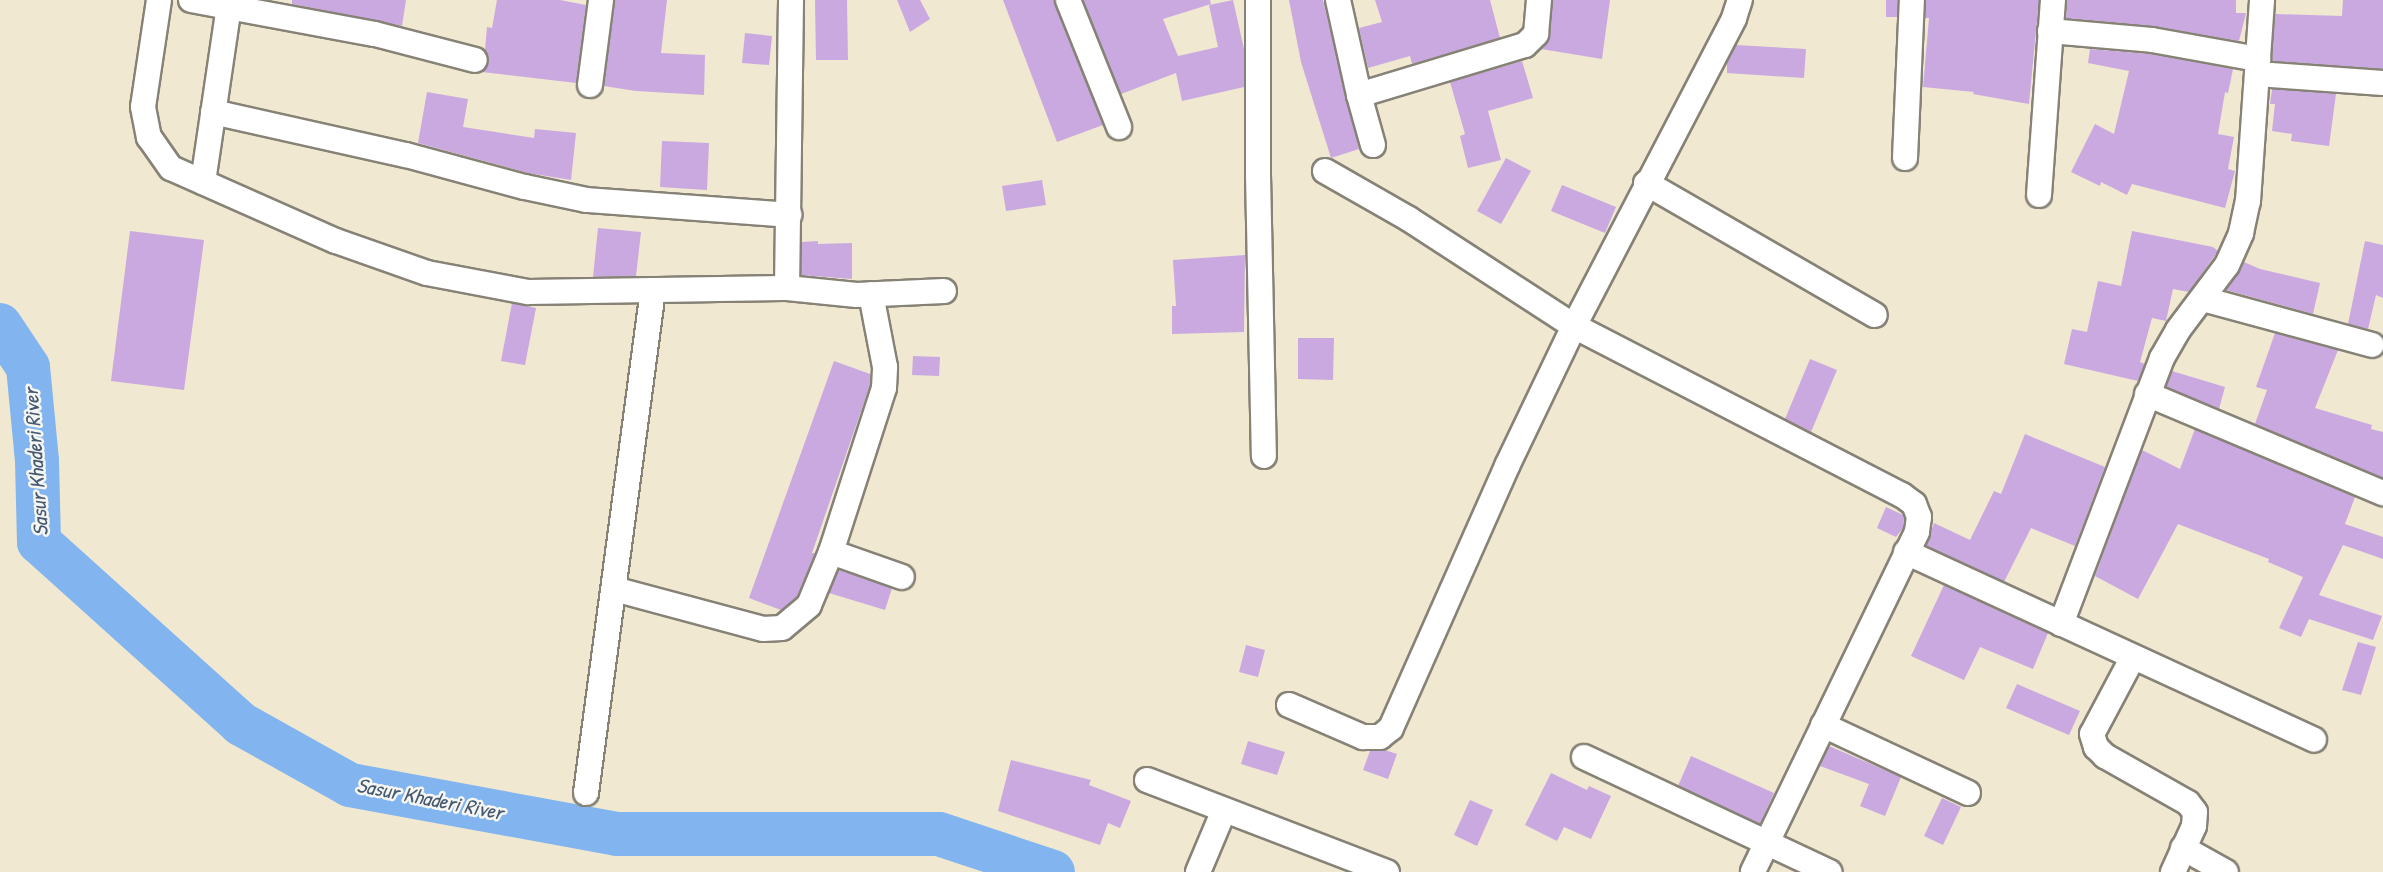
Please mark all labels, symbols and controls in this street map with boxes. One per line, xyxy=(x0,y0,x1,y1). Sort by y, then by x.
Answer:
water label: Sasur Khaderi River xyxy=(18,387,54,537)
water label: Sasur Khaderi River xyxy=(355,772,505,826)

